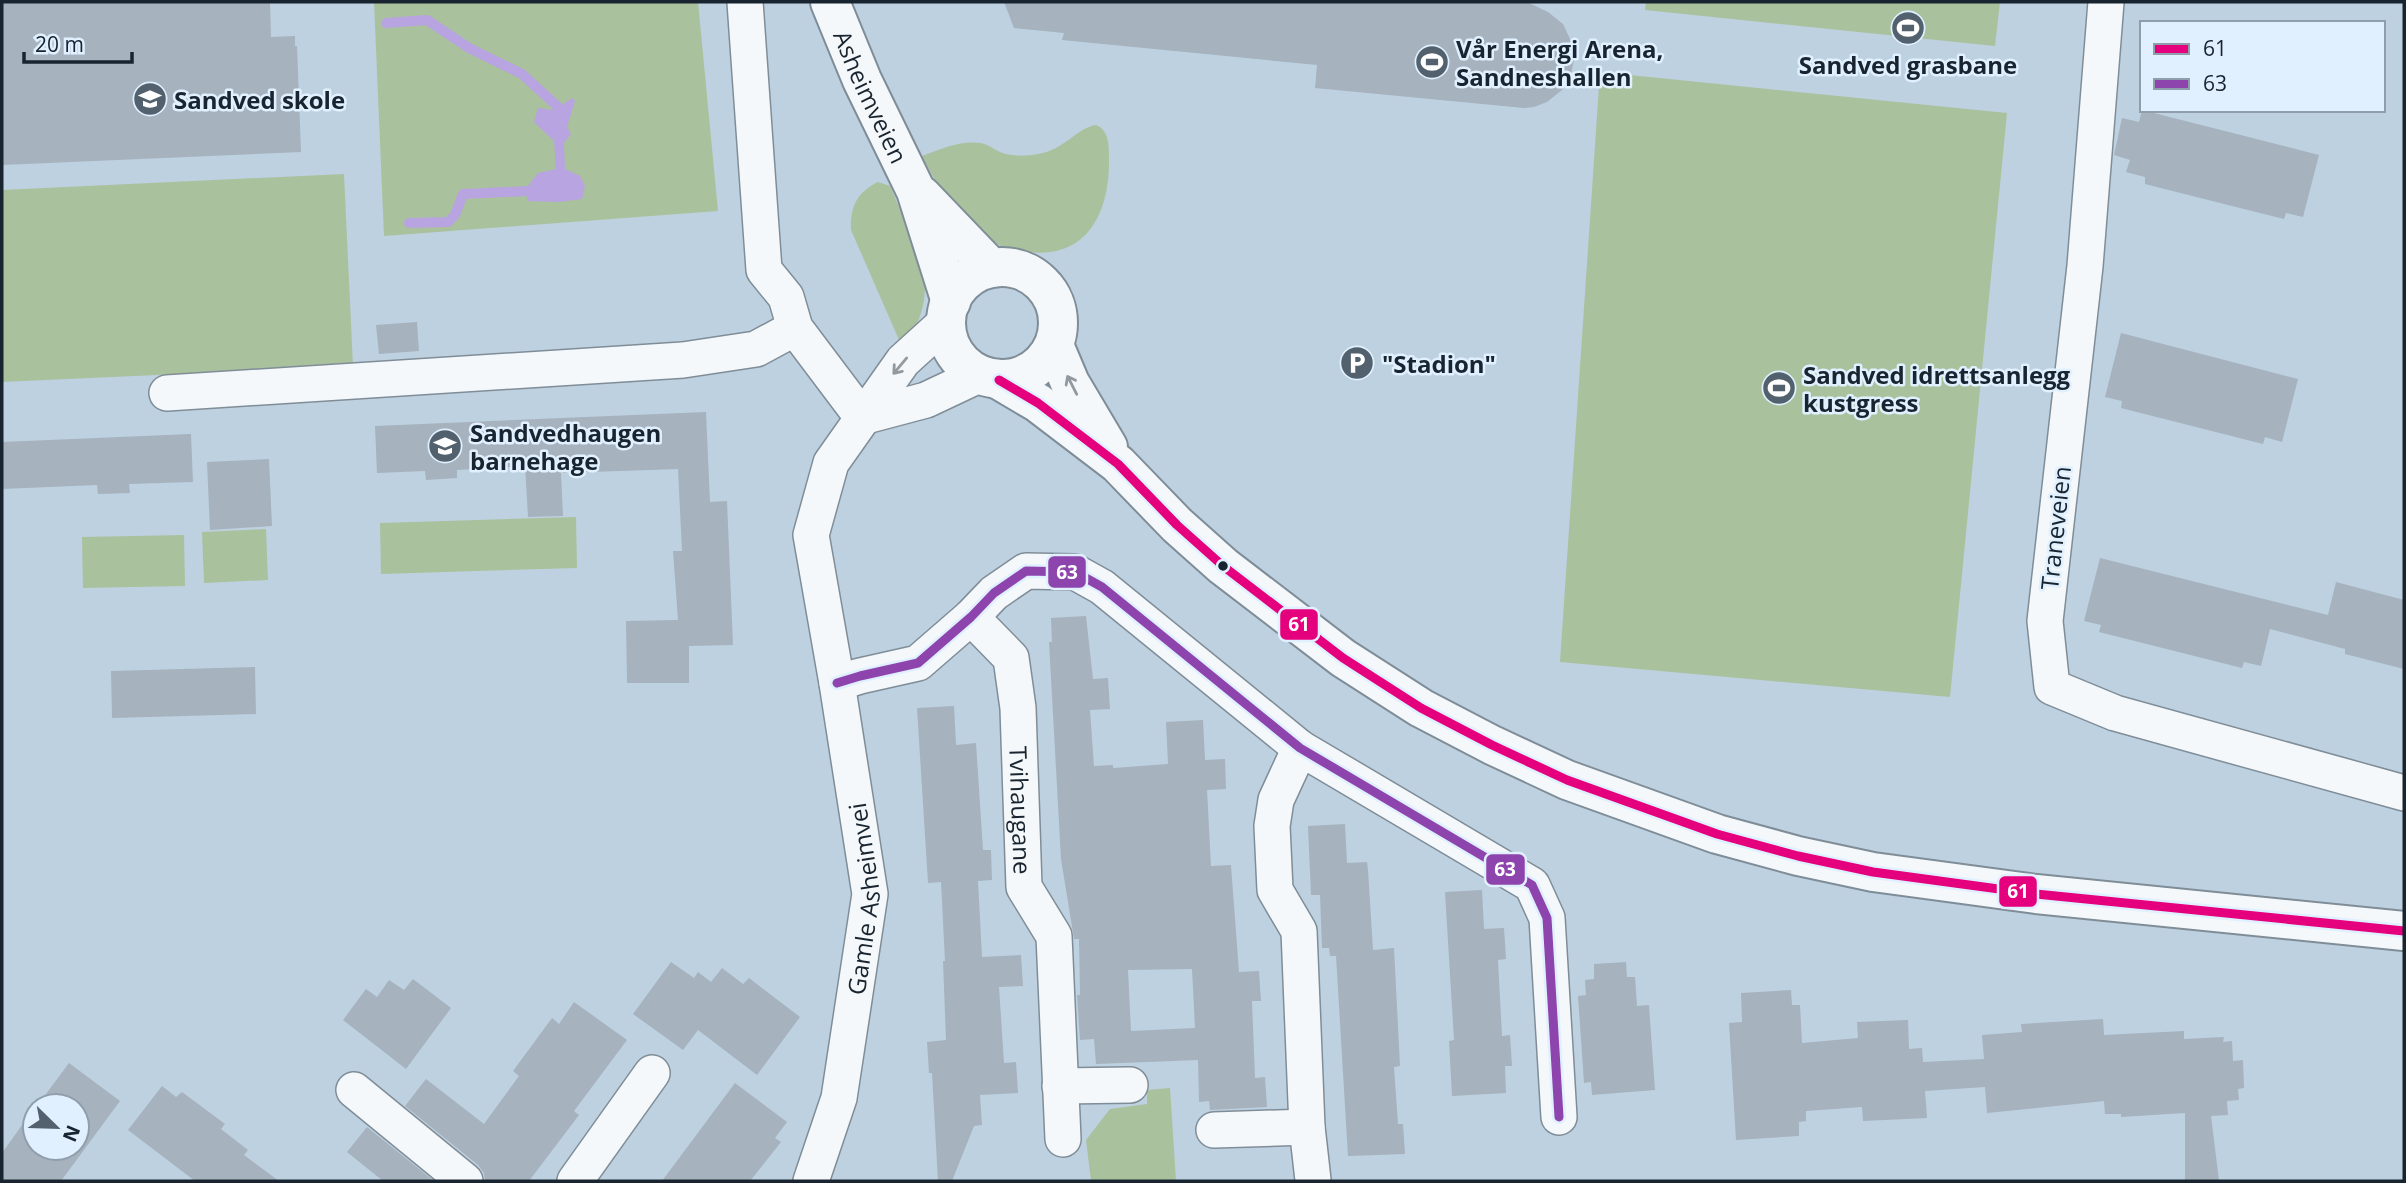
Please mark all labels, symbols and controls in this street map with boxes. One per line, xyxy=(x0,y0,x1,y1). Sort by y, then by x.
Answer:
sports icon: Sandved grasbane xyxy=(1889,9,1927,47)
scale bar xyxy=(24,21,133,65)
legend xyxy=(2140,21,2385,112)
street label: Asheimveien xyxy=(827,25,916,168)
text: 20 m xyxy=(35,30,84,58)
place label: Vår Energi Arena, Sandneshallen xyxy=(1456,32,1663,93)
text: 61 xyxy=(2203,34,2227,62)
sports icon: Vår Energi Arena, Sandneshallen xyxy=(1413,43,1451,81)
place label: Sandved grasbane xyxy=(1799,48,2017,81)
text: 63 xyxy=(2203,69,2227,97)
school or university icon: Sandved skole xyxy=(131,80,169,118)
place label: Sandved skole xyxy=(174,83,345,116)
parking icon: "Stadion" xyxy=(1338,344,1376,382)
place label: "Stadion" xyxy=(1382,347,1496,380)
one-way arrow xyxy=(892,357,908,375)
place label: Sandved idrettsanlegg kustgress xyxy=(1803,358,2071,419)
sports icon: Sandved idrettsanlegg kustgress xyxy=(1760,369,1798,407)
one-way arrow xyxy=(1064,375,1078,396)
place label: Sandvedhaugen barnehage xyxy=(470,416,661,477)
school or university icon: Sandvedhaugen barnehage xyxy=(426,427,464,465)
street label: Traneveien xyxy=(2032,464,2078,592)
line badge: 63 xyxy=(1047,555,1087,589)
text: 63 xyxy=(1056,559,1078,585)
unlabelled marker xyxy=(1216,559,1230,573)
line badge: 61 xyxy=(1279,608,1319,641)
text: 61 xyxy=(1288,611,1310,637)
street label: Tvihaugane xyxy=(1003,745,1040,875)
street label: Gamle Asheimvei xyxy=(838,801,887,997)
line badge: 63 xyxy=(1485,853,1526,886)
text: 63 xyxy=(1494,856,1516,882)
line badge: 61 xyxy=(1998,875,2038,908)
text: 61 xyxy=(2007,878,2029,904)
north arrow xyxy=(21,1092,91,1162)
text: N xyxy=(57,1121,87,1146)

